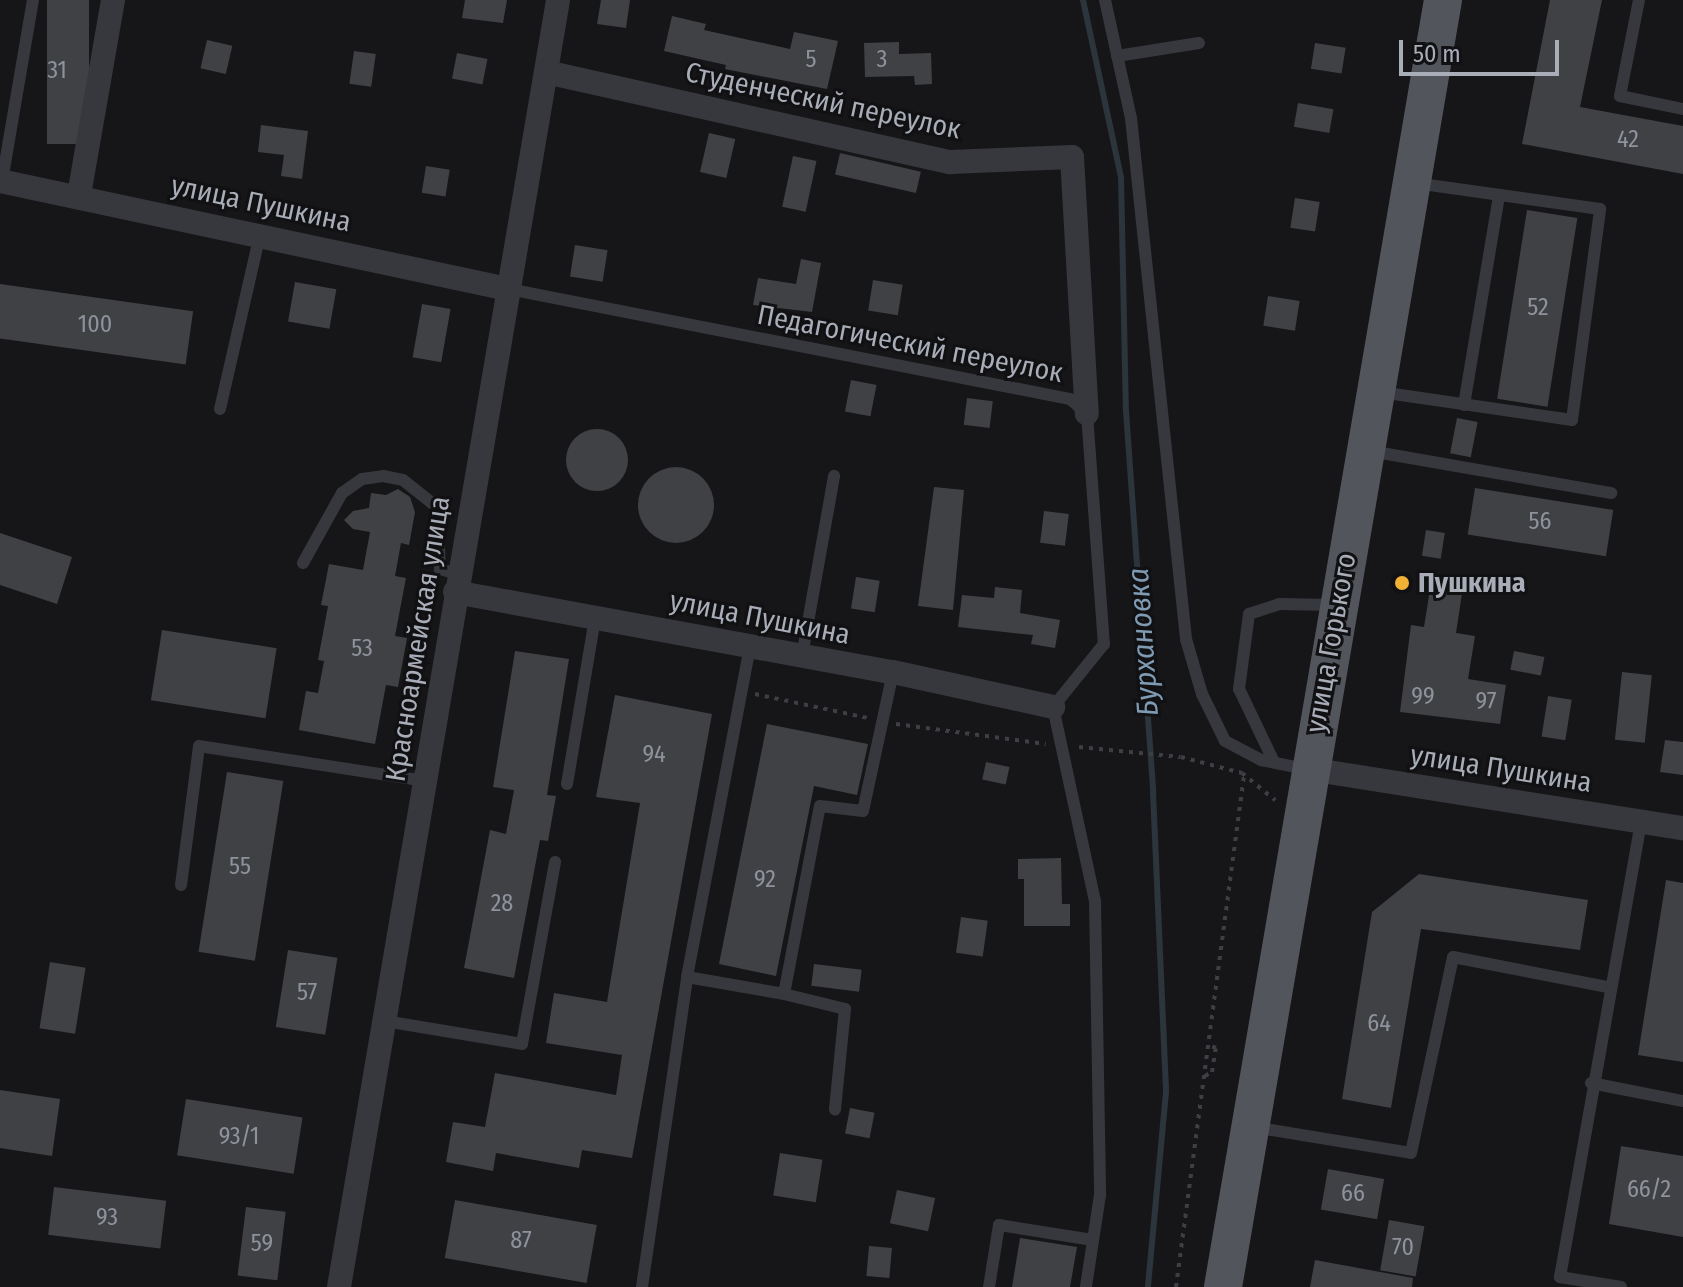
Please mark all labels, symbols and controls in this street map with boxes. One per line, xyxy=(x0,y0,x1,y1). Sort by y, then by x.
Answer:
scale bar xyxy=(1403,24,1563,74)
text: 50 m xyxy=(1413,40,1461,68)
house number: 5 xyxy=(805,46,817,74)
house number: 3 xyxy=(877,46,887,74)
street label: Студенческий переулок xyxy=(682,55,964,147)
house number: 31 xyxy=(47,57,67,85)
house number: 42 xyxy=(1617,126,1639,154)
street label: улица Пушкина xyxy=(168,169,354,239)
house number: 52 xyxy=(1527,294,1549,322)
street label: Педагогический переулок xyxy=(755,298,1065,390)
house number: 100 xyxy=(78,311,112,339)
street label: Красноармейская улица xyxy=(379,494,457,784)
house number: 56 xyxy=(1529,508,1551,536)
street label: улица Горького xyxy=(1299,551,1363,735)
place label: Пушкина xyxy=(1418,566,1526,600)
water label: Бурхановка xyxy=(1120,567,1166,717)
marker: Пушкина xyxy=(1393,574,1411,592)
street label: улица Пушкина xyxy=(667,584,853,652)
house number: 53 xyxy=(351,635,373,663)
house number: 99 xyxy=(1411,683,1435,711)
house number: 97 xyxy=(1475,688,1497,716)
street label: улица Пушкина xyxy=(1408,738,1594,800)
house number: 94 xyxy=(642,741,666,769)
house number: 55 xyxy=(229,853,251,881)
house number: 92 xyxy=(754,866,776,894)
house number: 28 xyxy=(491,890,513,918)
house number: 57 xyxy=(297,979,317,1007)
house number: 64 xyxy=(1367,1010,1391,1038)
house number: 93/1 xyxy=(219,1123,259,1151)
house number: 66/2 xyxy=(1627,1176,1671,1204)
house number: 66 xyxy=(1341,1180,1365,1208)
house number: 93 xyxy=(96,1204,118,1232)
house number: 87 xyxy=(510,1227,532,1255)
house number: 59 xyxy=(251,1230,273,1258)
house number: 70 xyxy=(1392,1234,1414,1262)

